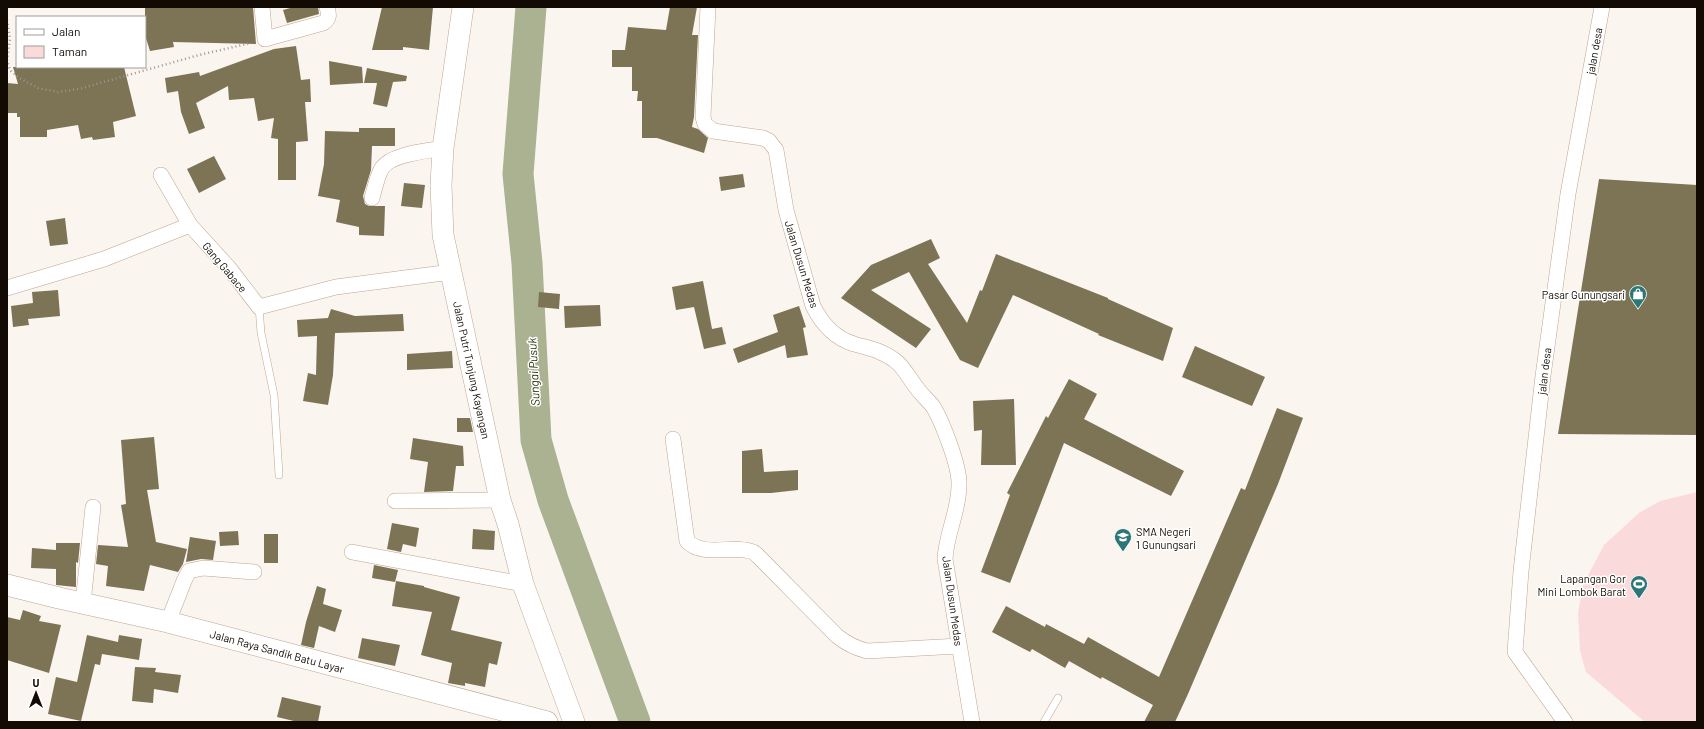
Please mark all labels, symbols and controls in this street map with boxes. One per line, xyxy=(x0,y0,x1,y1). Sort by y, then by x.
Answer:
legend xyxy=(16,16,146,68)
text: Jalan xyxy=(52,24,80,38)
street label: jalan desa xyxy=(1583,27,1605,76)
text: Taman xyxy=(52,44,87,58)
street label: Jalan Dusun Medas xyxy=(783,219,821,309)
street label: Gang Gabace xyxy=(200,239,250,295)
shop icon: Pasar Gunungsari xyxy=(1628,284,1648,309)
place label: Pasar Gunungsari xyxy=(1542,288,1625,301)
street label: Jalan Putri Tunjung Kayangan xyxy=(451,300,493,440)
water label: Sungai Pusuk xyxy=(524,338,542,406)
street label: jalan desa xyxy=(1535,347,1553,396)
place label: SMA Negeri 1 Gunungsari xyxy=(1136,525,1196,551)
school or university icon: SMA Negeri 1 Gunungsari xyxy=(1113,527,1133,552)
street label: Jalan Dusun Medas xyxy=(940,555,966,647)
place label: Lapangan Gor Mini Lombok Barat xyxy=(1537,572,1626,598)
sports icon: Lapangan Gor Mini Lombok Barat xyxy=(1629,574,1649,599)
street label: Jalan Raya Sandik Batu Layar xyxy=(208,627,346,675)
north arrow xyxy=(16,673,56,713)
text: U xyxy=(33,676,40,689)

